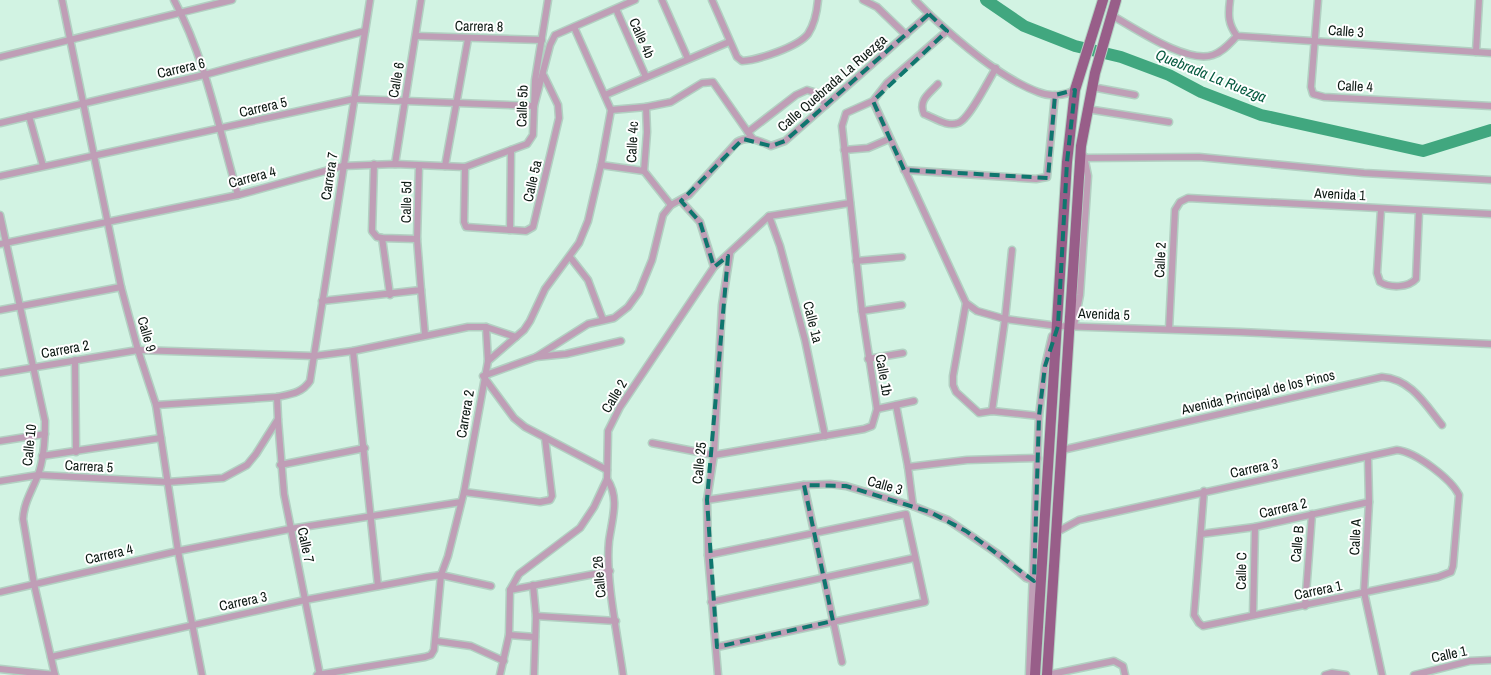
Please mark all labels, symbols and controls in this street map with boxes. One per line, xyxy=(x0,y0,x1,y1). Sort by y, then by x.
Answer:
street label: Calle 4b xyxy=(625,15,659,61)
street label: Carrera 8 xyxy=(455,17,503,35)
street label: Calle 3 xyxy=(1328,21,1364,41)
street label: Calle Quebrada La Ruezga xyxy=(774,30,891,135)
water label: Quebrada La Ruezga xyxy=(1153,44,1270,107)
street label: Carrera 6 xyxy=(155,54,207,82)
street label: Calle 6 xyxy=(384,61,408,99)
street label: Calle 4 xyxy=(1337,76,1374,96)
street label: Calle 5b xyxy=(512,85,532,127)
street label: Carrera 5 xyxy=(237,93,289,121)
street label: Calle 4c xyxy=(622,121,642,163)
street label: Carrera 7 xyxy=(316,151,342,201)
street label: Calle 5a xyxy=(518,158,546,204)
street label: Carrera 4 xyxy=(226,162,278,192)
street label: Calle 5d xyxy=(397,181,415,223)
street label: Avenida 1 xyxy=(1313,184,1367,204)
street label: Calle 2 xyxy=(1150,242,1170,278)
street label: Calle 1a xyxy=(799,299,827,345)
street label: Avenida 5 xyxy=(1077,304,1130,324)
street label: Calle 9 xyxy=(133,314,161,354)
street label: Carrera 2 xyxy=(40,336,90,362)
street label: Calle 1b xyxy=(871,353,897,397)
street label: Avenida Principal de los Pinos xyxy=(1179,366,1337,419)
street label: Calle 2 xyxy=(597,376,631,416)
street label: Carrera 2 xyxy=(452,389,478,439)
street label: Calle 10 xyxy=(18,423,40,467)
street label: Calle 25 xyxy=(688,441,710,485)
street label: Carrera 3 xyxy=(1228,454,1280,482)
street label: Carrera 5 xyxy=(64,456,114,476)
street label: Calle 3 xyxy=(865,471,905,499)
street label: Carrera 2 xyxy=(1257,494,1309,522)
street label: Calle A xyxy=(1345,518,1365,556)
street label: Calle B xyxy=(1286,524,1308,563)
street label: Calle 7 xyxy=(293,526,319,564)
street label: Carrera 4 xyxy=(83,540,135,568)
street label: Calle C xyxy=(1232,552,1250,590)
street label: Calle 26 xyxy=(588,555,610,599)
street label: Carrera 1 xyxy=(1292,576,1344,604)
street label: Carrera 3 xyxy=(217,587,269,615)
street label: Calle 1 xyxy=(1430,641,1469,667)

